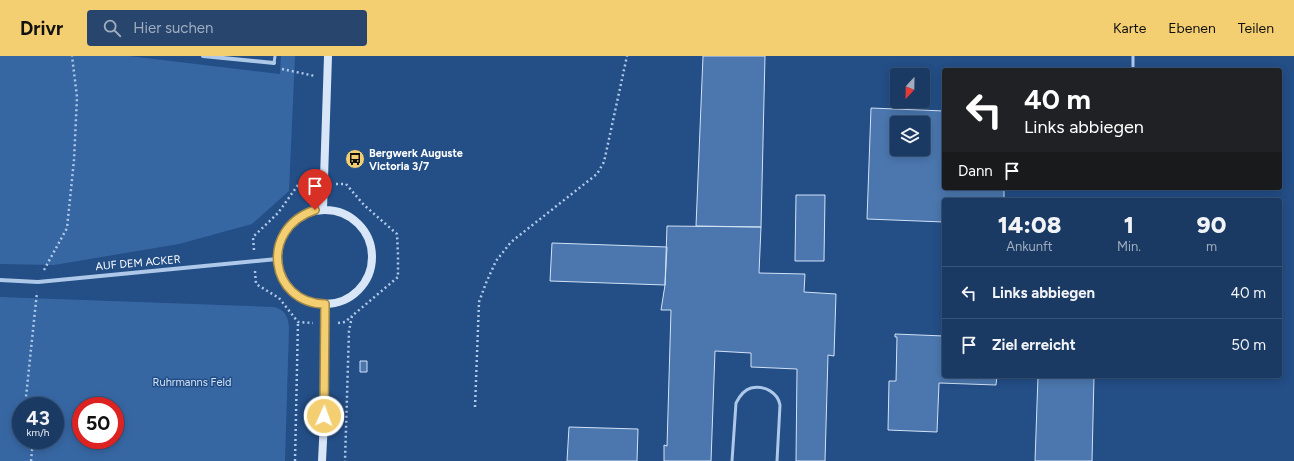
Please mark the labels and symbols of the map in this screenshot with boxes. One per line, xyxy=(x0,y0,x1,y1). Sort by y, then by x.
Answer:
north arrow xyxy=(890,68,930,108)
place label: Bergwerk Auguste Victoria 3/7 xyxy=(369,147,463,173)
bus stop icon: Bergwerk Auguste Victoria 3/7 xyxy=(344,148,366,170)
pin xyxy=(298,169,332,210)
street label: AUF DEM ACKER xyxy=(95,253,181,273)
park label: Ruhrmanns Feld xyxy=(153,376,231,389)
position arrow xyxy=(303,395,345,437)
speed limit sign: 50 xyxy=(72,397,124,449)

